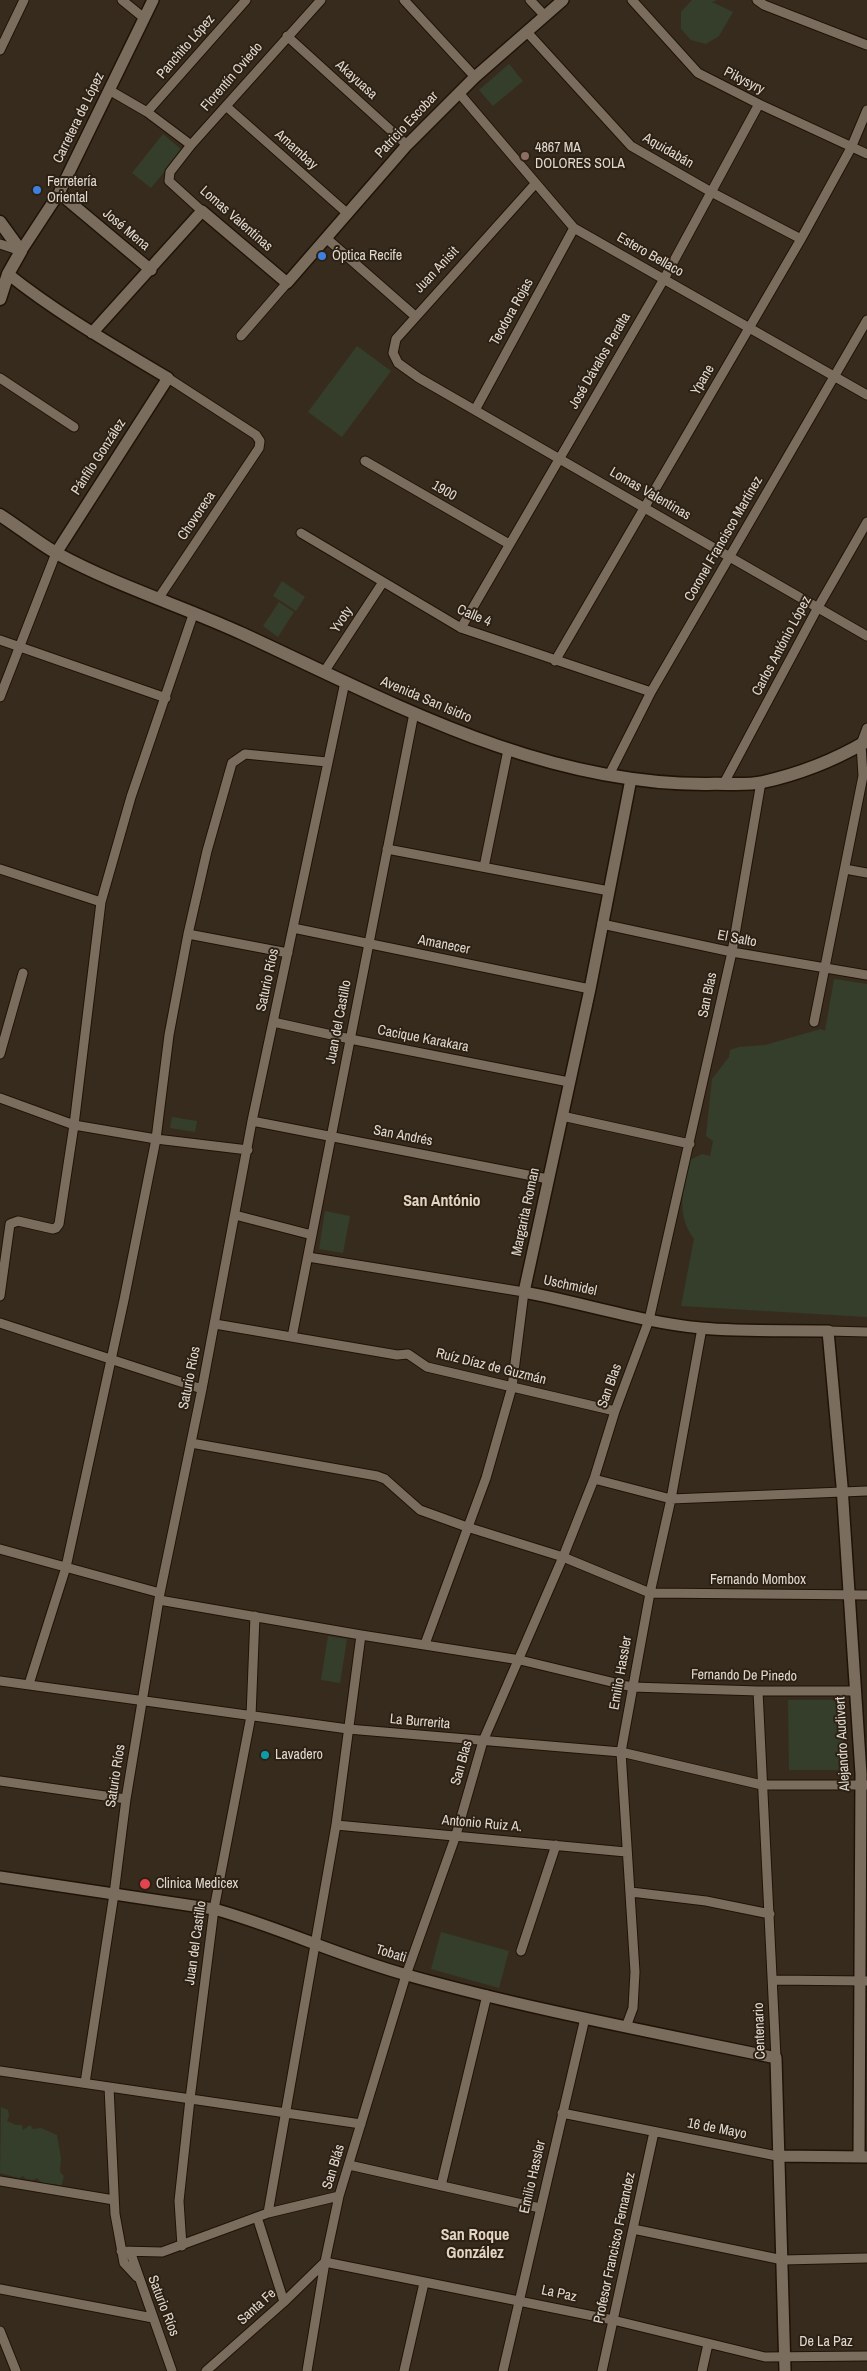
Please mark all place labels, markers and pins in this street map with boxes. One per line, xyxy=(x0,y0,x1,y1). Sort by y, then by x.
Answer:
place label: 4867 MA DOLORES SOLA xyxy=(535,140,625,172)
marker: 4867 MA DOLORES SOLA xyxy=(519,150,531,162)
place label: Ferretería Oriental xyxy=(47,174,97,206)
marker: Ferretería Oriental xyxy=(31,184,43,196)
place label: Óptica Recife xyxy=(332,248,402,264)
marker: Óptica Recife xyxy=(316,250,328,262)
place label: Lavadero xyxy=(275,1747,323,1763)
marker: Lavadero xyxy=(259,1749,271,1761)
place label: Clinica Medicex xyxy=(156,1876,238,1892)
marker: Clinica Medicex xyxy=(138,1877,152,1891)

